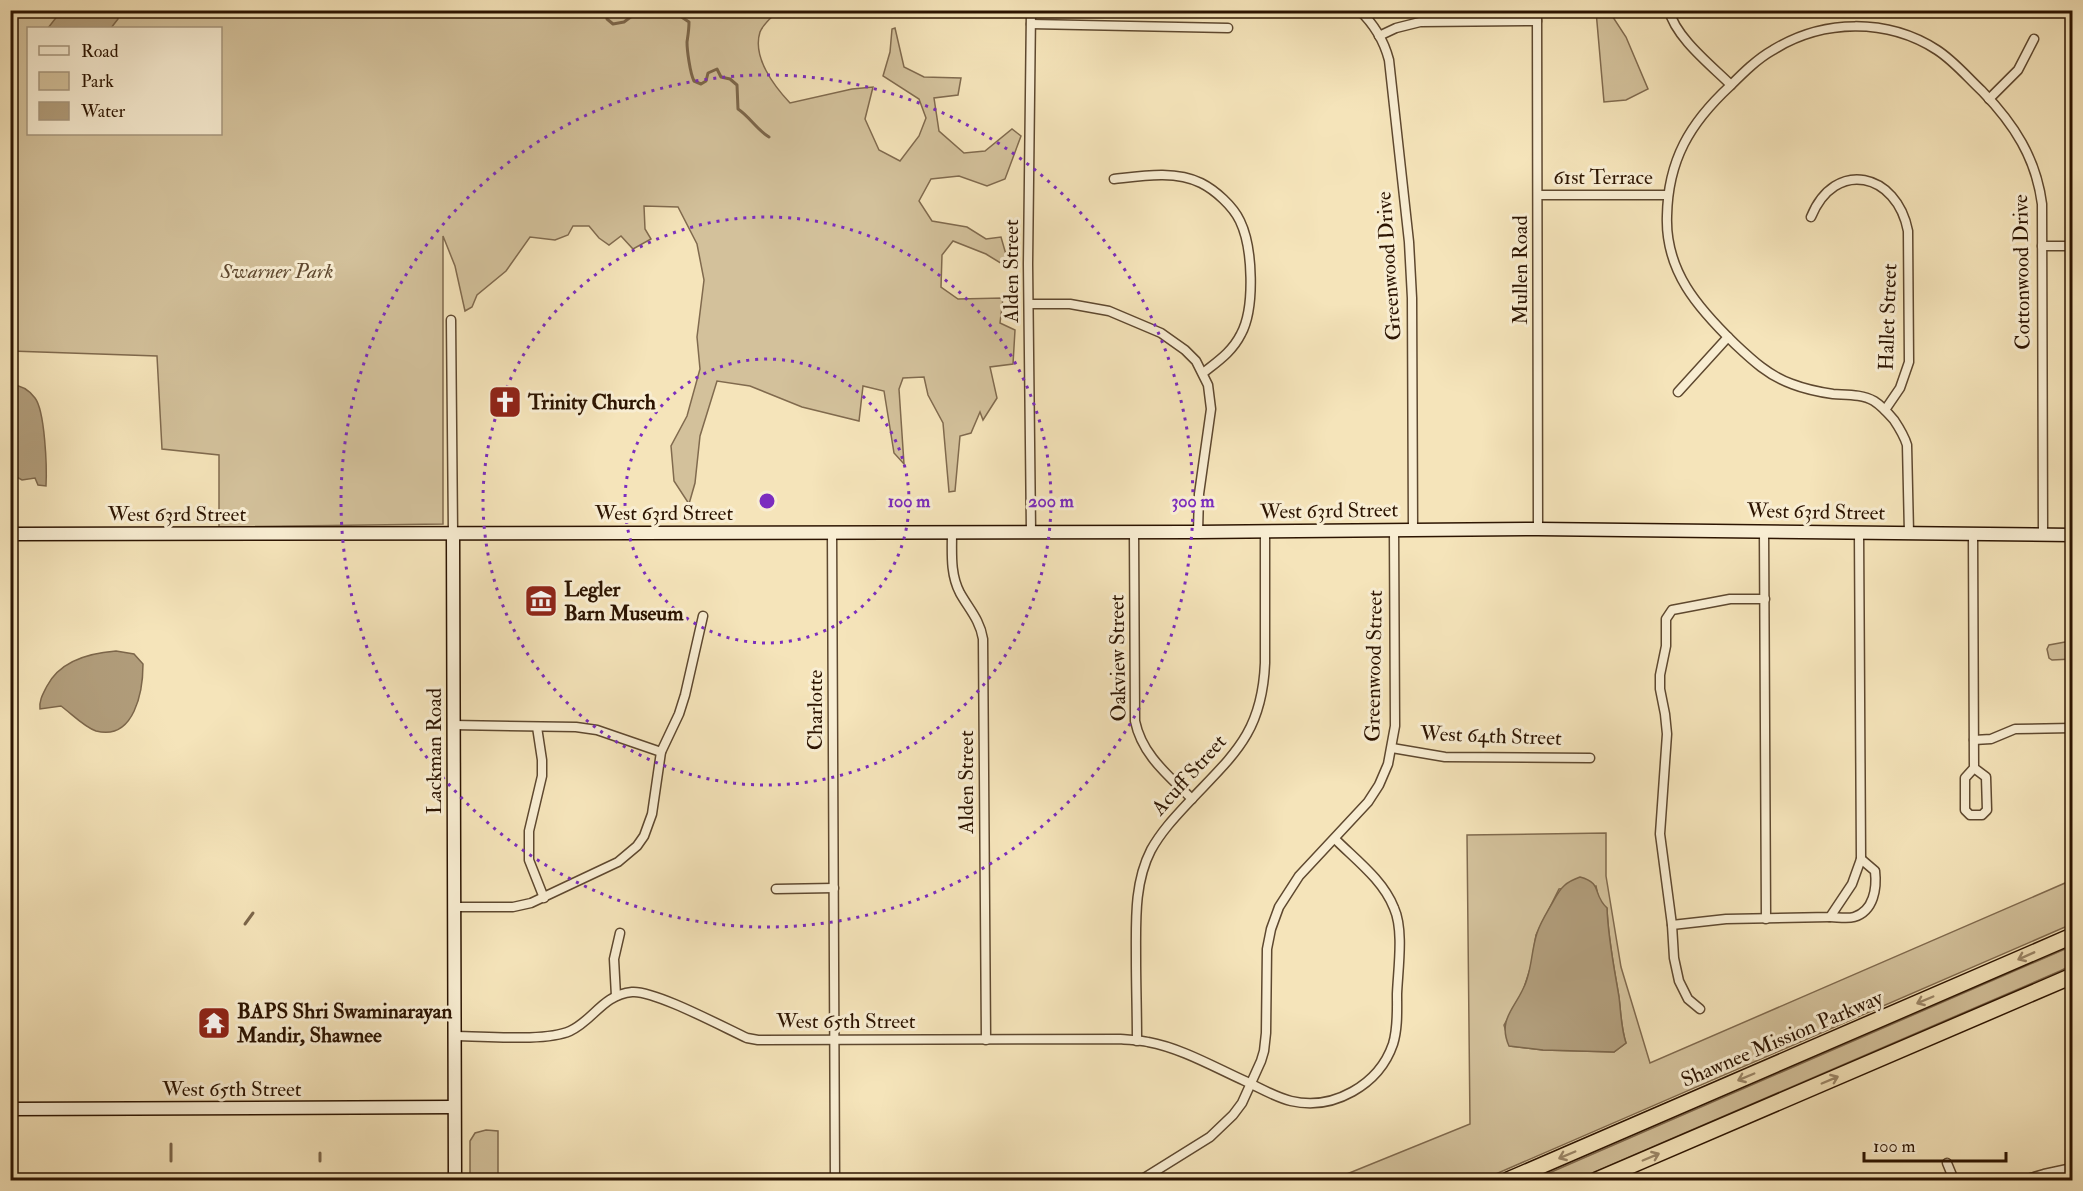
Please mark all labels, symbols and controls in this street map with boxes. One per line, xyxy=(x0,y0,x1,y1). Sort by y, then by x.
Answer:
legend xyxy=(27,27,222,135)
text: Road xyxy=(81,40,119,63)
text: Park xyxy=(81,70,114,93)
text: Water xyxy=(80,100,125,123)
street label: 61st Terrace xyxy=(1553,164,1653,191)
street label: Greenwood Drive xyxy=(1370,190,1408,341)
street label: Cottonwood Drive xyxy=(2007,194,2037,350)
street label: Mullen Road xyxy=(1507,215,1534,325)
street label: Alden Street xyxy=(998,219,1025,324)
park label: Swarner Park xyxy=(220,258,333,285)
street label: Hallet Street xyxy=(1873,263,1903,371)
church icon: Trinity Church xyxy=(487,384,523,420)
place label: Trinity Church xyxy=(527,389,656,416)
text: 100 m xyxy=(888,490,931,513)
text: 200 m xyxy=(1028,490,1075,513)
text: 300 m xyxy=(1171,490,1216,513)
centre of rings xyxy=(757,491,777,511)
street label: West 63rd Street xyxy=(1259,496,1399,526)
street label: West 63rd Street xyxy=(1746,497,1886,527)
street label: West 63rd Street xyxy=(594,500,733,527)
street label: West 63rd Street xyxy=(107,501,246,528)
place label: Legler Barn Museum xyxy=(564,576,684,627)
museum icon: Legler Barn Museum xyxy=(523,583,559,619)
street label: Greenwood Street xyxy=(1359,590,1389,742)
street label: Oakview Street xyxy=(1103,594,1133,722)
street label: Charlotte xyxy=(802,670,829,750)
street label: Lackman Road xyxy=(421,687,448,814)
street label: West 64th Street xyxy=(1419,720,1562,752)
street label: Acuff Street xyxy=(1145,729,1233,822)
street label: Alden Street xyxy=(953,730,980,835)
one-way arrow xyxy=(2017,951,2035,962)
street label: Shawnee Mission Parkway xyxy=(1677,984,1888,1094)
one-way arrow xyxy=(1916,995,1935,1006)
place label: BAPS Shri Swaminarayan Mandir, Shawnee xyxy=(236,998,452,1049)
temple icon: BAPS Shri Swaminarayan Mandir, Shawnee xyxy=(196,1005,232,1041)
street label: West 65th Street xyxy=(775,1008,916,1035)
one-way arrow xyxy=(1737,1073,1755,1084)
one-way arrow xyxy=(1821,1074,1839,1085)
street label: West 65th Street xyxy=(161,1076,302,1103)
scale bar xyxy=(1864,1125,2006,1163)
text: 100 m xyxy=(1873,1135,1916,1158)
one-way arrow xyxy=(1558,1150,1577,1161)
one-way arrow xyxy=(1641,1151,1659,1163)

